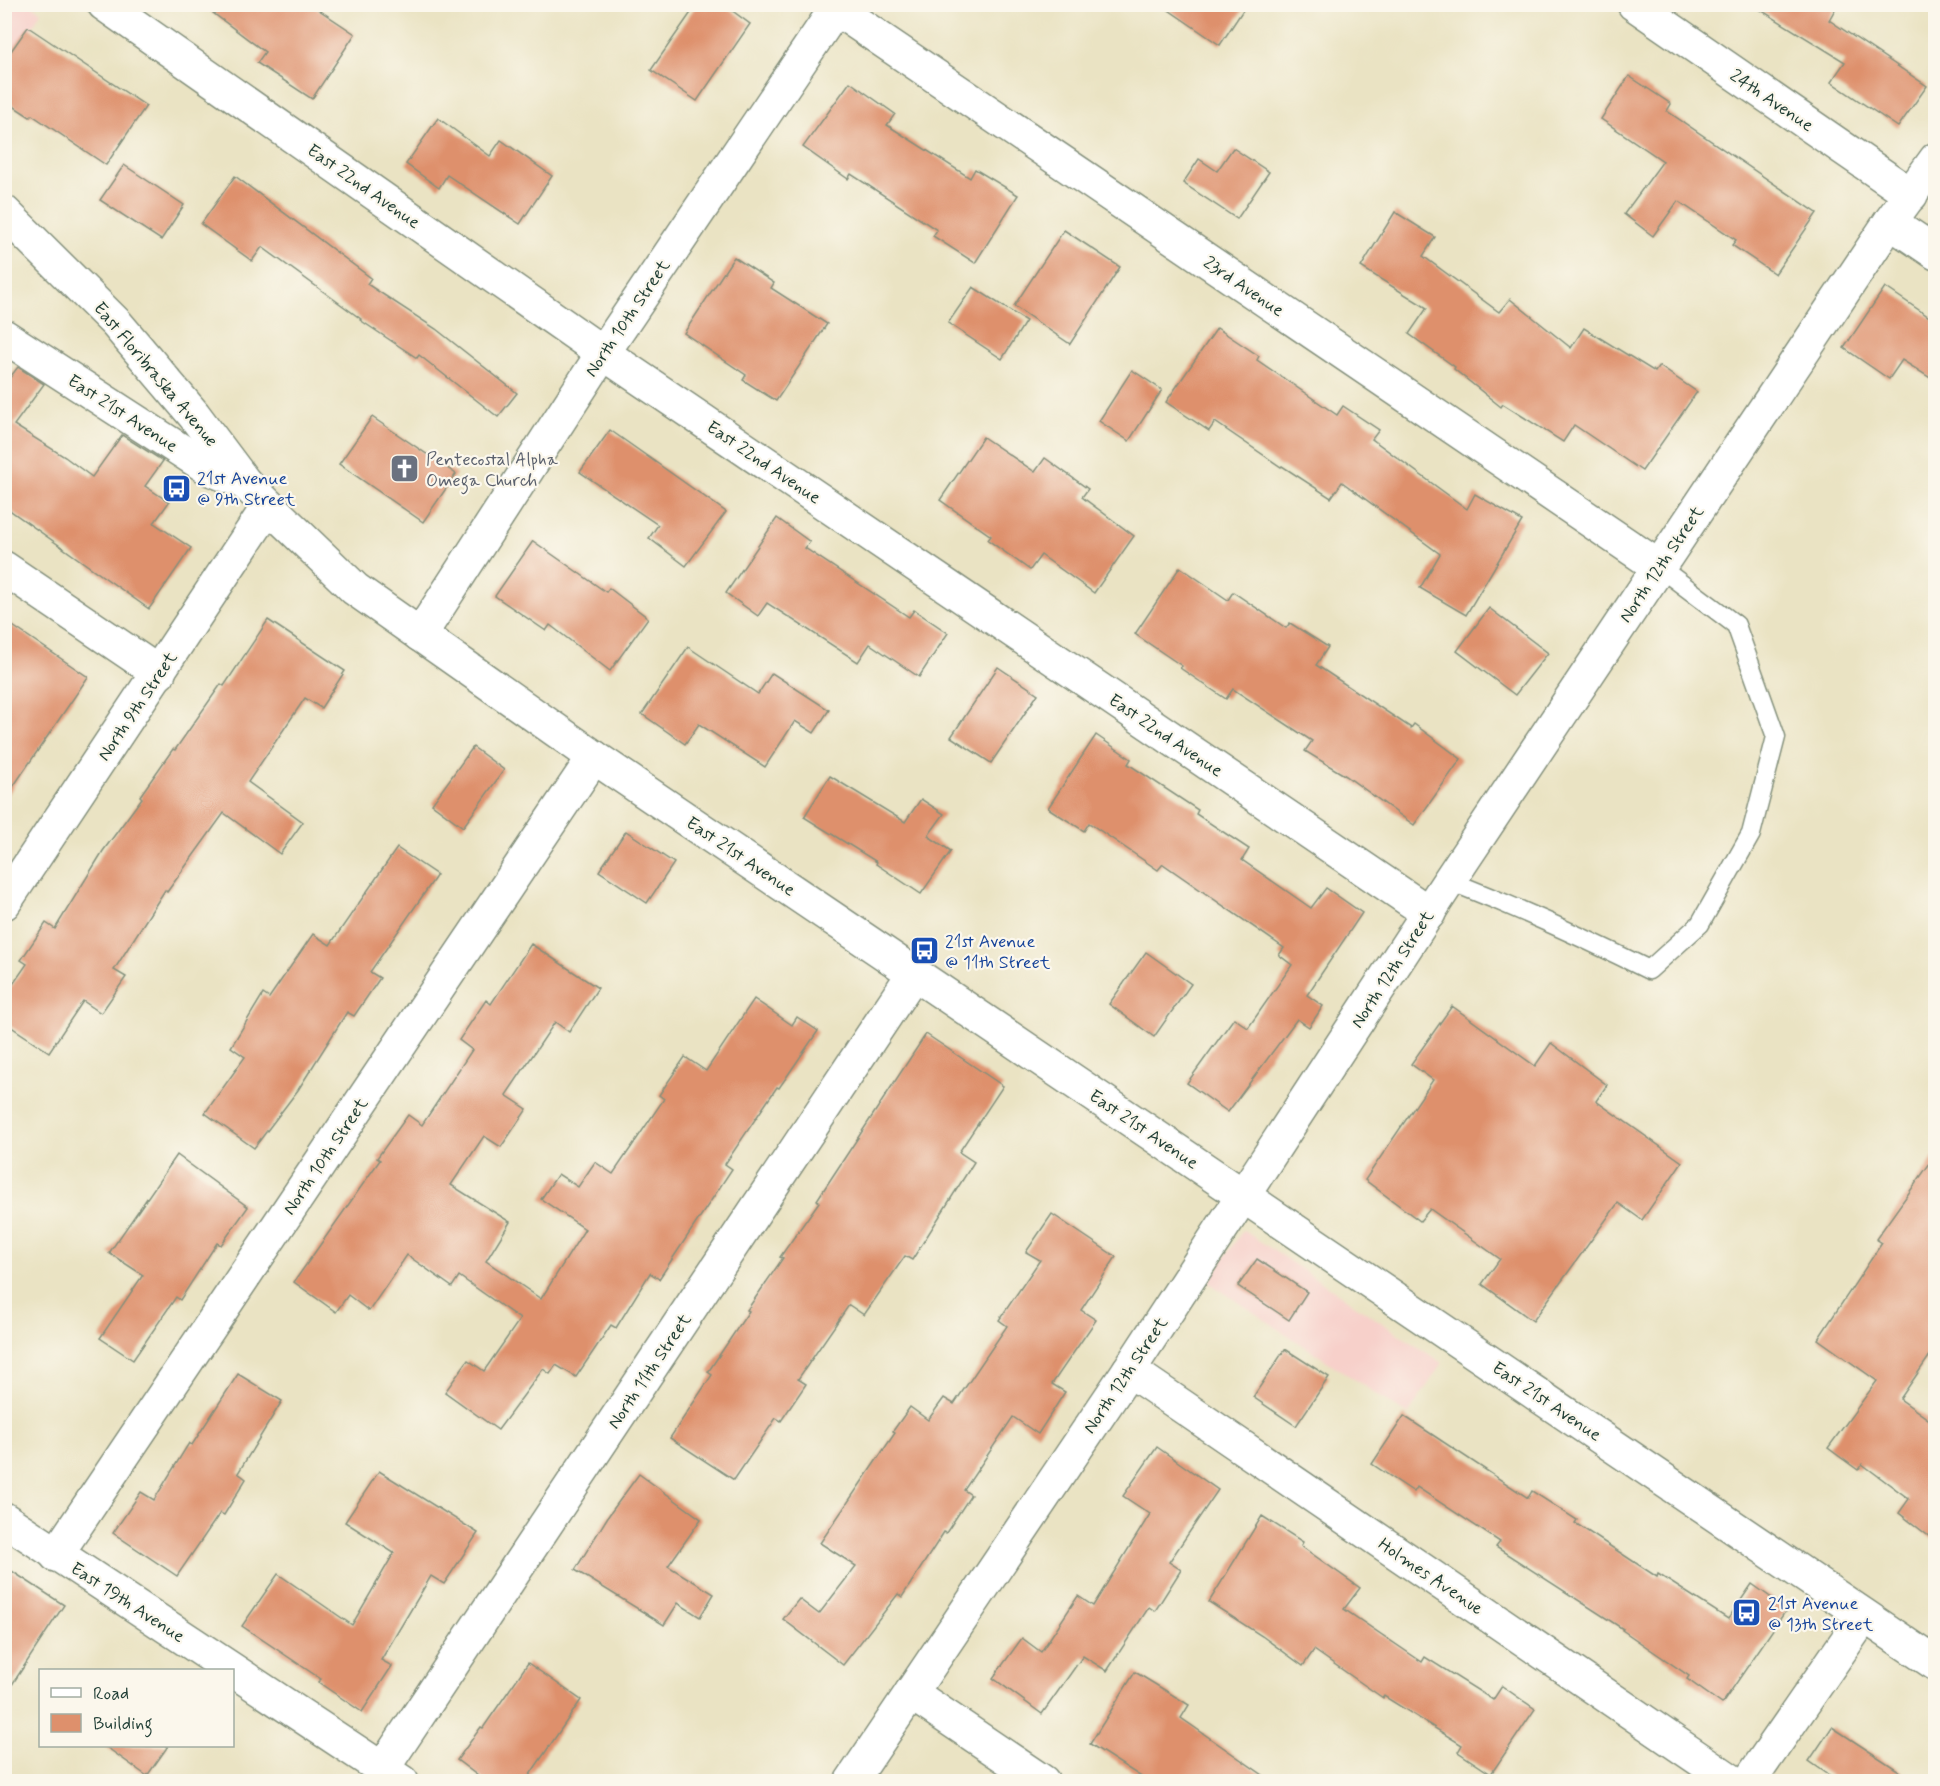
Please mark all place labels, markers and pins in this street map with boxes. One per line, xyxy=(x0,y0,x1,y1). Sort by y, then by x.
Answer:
place label: Pentecostal Alpha Omega Church xyxy=(426,448,558,495)
church icon: Pentecostal Alpha Omega Church xyxy=(389,453,421,485)
place label: 21st Avenue @ 9th Street xyxy=(197,467,296,512)
bus stop icon: 21st Avenue @ 9th Street xyxy=(160,472,192,504)
place label: 21st Avenue @ 11th Street xyxy=(945,930,1051,975)
bus stop icon: 21st Avenue @ 11th Street xyxy=(908,935,940,967)
place label: 21st Avenue @ 13th Street xyxy=(1768,1592,1874,1637)
bus stop icon: 21st Avenue @ 13th Street xyxy=(1731,1597,1763,1629)

